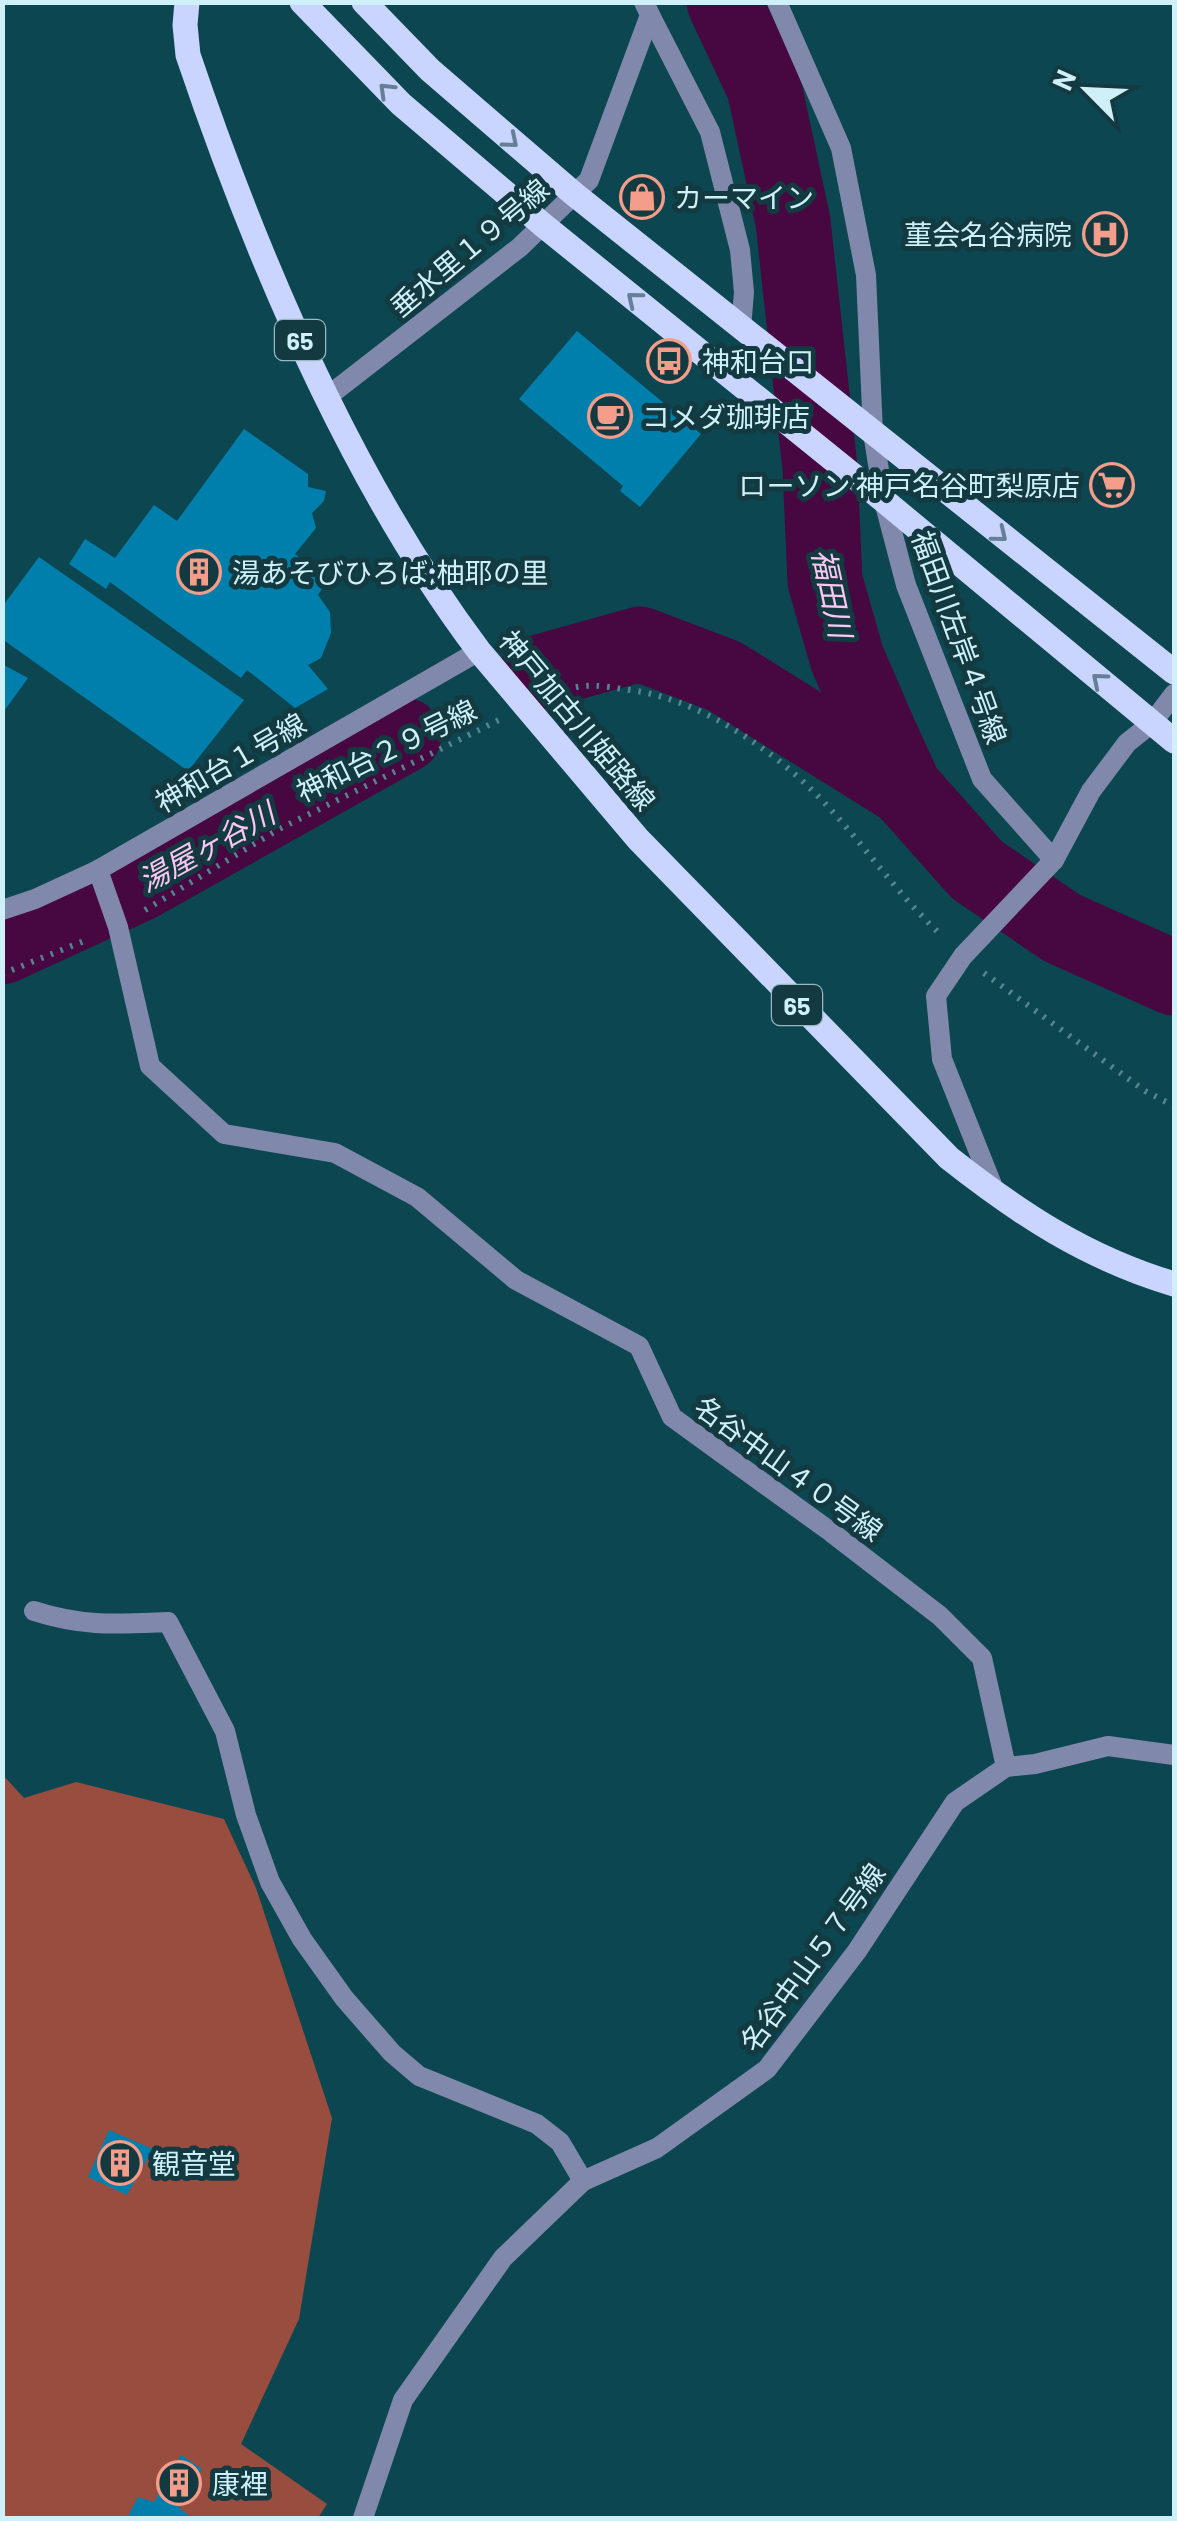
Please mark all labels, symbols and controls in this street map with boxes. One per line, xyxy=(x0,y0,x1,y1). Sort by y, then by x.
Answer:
north arrow xyxy=(1037,40,1137,140)
text: N xyxy=(1044,64,1083,95)
one-way arrow xyxy=(379,83,398,101)
one-way arrow xyxy=(500,130,518,148)
street label: 垂水里１９号線 xyxy=(383,171,555,323)
shop icon: カーマイン xyxy=(619,174,665,220)
place label: カーマイン xyxy=(674,180,814,214)
hospital icon: 菫会名谷病院 xyxy=(1082,211,1128,257)
place label: 菫会名谷病院 xyxy=(904,217,1072,251)
one-way arrow xyxy=(628,293,646,311)
road number: 65 xyxy=(275,320,325,360)
bus stop icon: 神和台口 xyxy=(646,338,692,384)
place label: 神和台口 xyxy=(702,344,814,378)
cafe icon: コメダ珈琲店 xyxy=(587,393,633,439)
place label: コメダ珈琲店 xyxy=(642,399,810,433)
supermarket icon: ローソン 神戸名谷町梨原店 xyxy=(1089,462,1135,508)
place label: ローソン 神戸名谷町梨原店 xyxy=(738,468,1080,502)
one-way arrow xyxy=(989,523,1007,541)
street label: 福田川左岸４号線 xyxy=(906,526,1014,748)
water label: 福田川 xyxy=(806,545,861,644)
building icon: 湯あそびひろば;柚耶の里 xyxy=(176,549,222,595)
place label: 湯あそびひろば;柚耶の里 xyxy=(232,555,549,589)
street label: 神戸加古川姫路線 xyxy=(493,623,663,817)
one-way arrow xyxy=(1092,674,1110,692)
street label: 神和台２９号線 xyxy=(290,692,482,808)
street label: 神和台１号線 xyxy=(149,705,311,819)
water label: 湯屋ヶ谷川 xyxy=(132,792,283,898)
road number: 65 xyxy=(772,985,822,1025)
street label: 名谷中山４０号線 xyxy=(688,1388,890,1548)
street label: 名谷中山５７号線 xyxy=(732,1856,892,2058)
building icon: 観音堂 xyxy=(97,2140,143,2186)
place label: 観音堂 xyxy=(152,2146,236,2180)
building icon: 康裡 xyxy=(156,2460,202,2506)
place label: 康裡 xyxy=(212,2466,268,2500)

